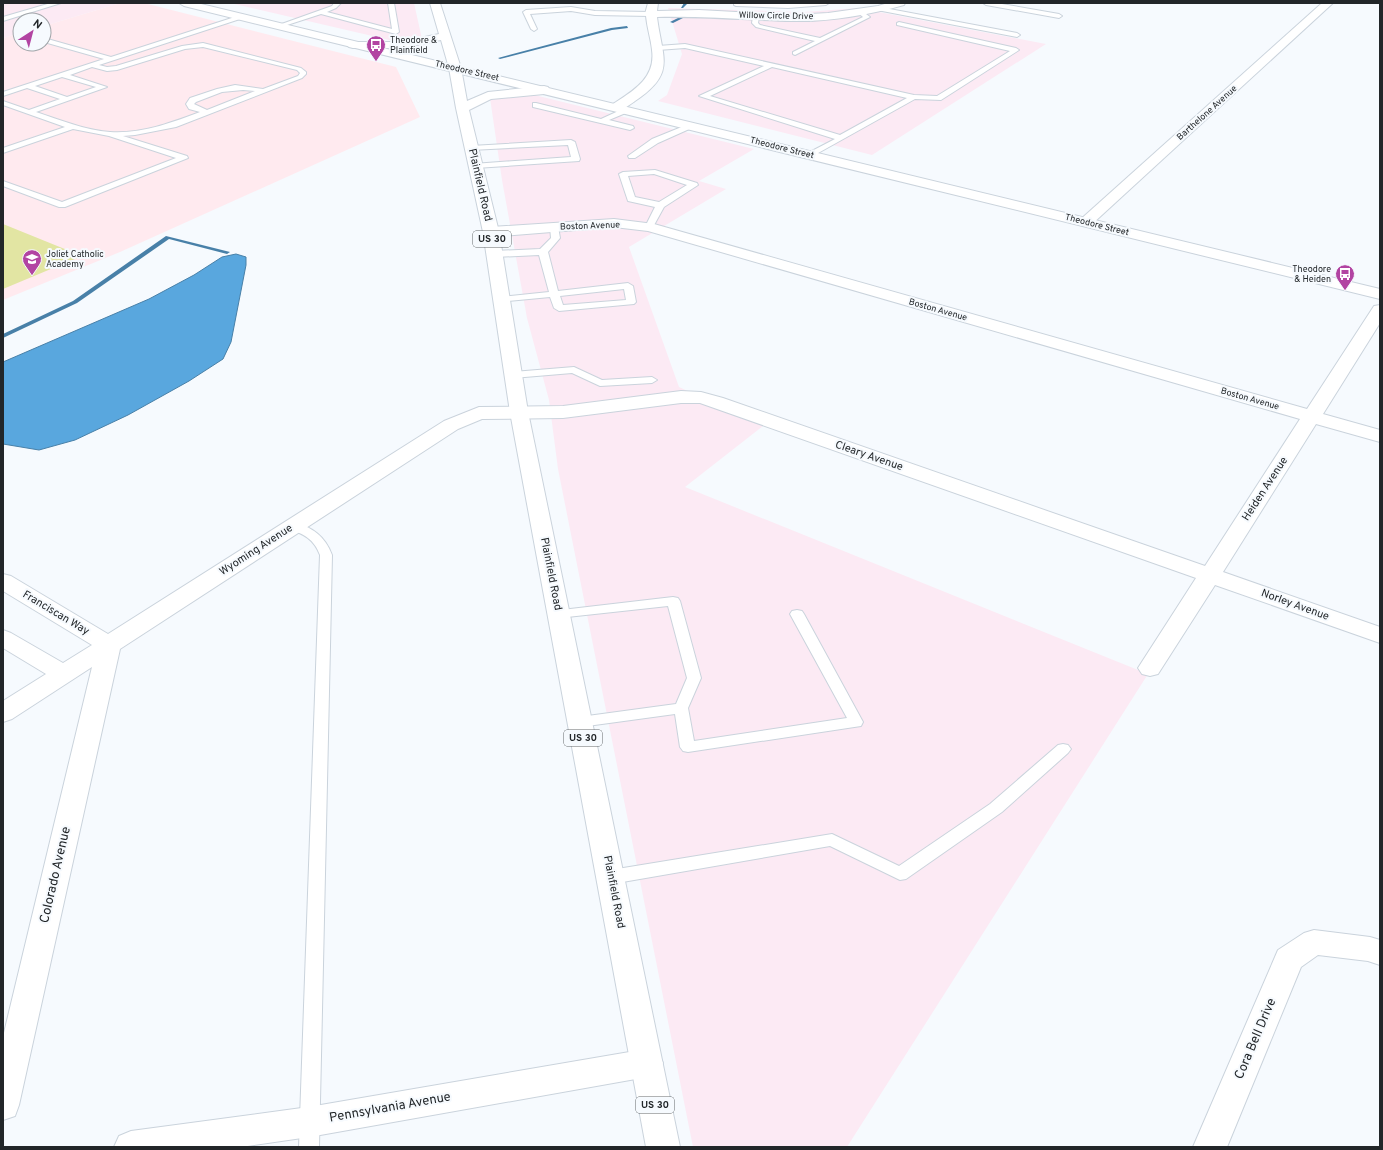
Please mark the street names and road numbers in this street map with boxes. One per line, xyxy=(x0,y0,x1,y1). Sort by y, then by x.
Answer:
street label: Willow Circle Drive xyxy=(739,10,814,22)
street label: Theodore Street xyxy=(434,58,500,84)
street label: Barthelone Avenue xyxy=(1175,83,1239,143)
street label: Theodore Street xyxy=(749,135,815,161)
street label: Plainfield Road xyxy=(465,147,495,223)
street label: Theodore Street xyxy=(1064,212,1130,238)
street label: Boston Avenue xyxy=(560,219,620,233)
road number: US 30 xyxy=(473,231,511,247)
street label: Boston Avenue xyxy=(908,296,969,324)
street label: Boston Avenue xyxy=(1220,385,1281,413)
street label: Cleary Avenue xyxy=(833,438,905,474)
street label: Heiden Avenue xyxy=(1239,454,1291,524)
street label: Wyoming Avenue xyxy=(217,521,295,579)
street label: Plainfield Road xyxy=(537,536,565,612)
street label: Norley Avenue xyxy=(1259,586,1331,624)
street label: Franciscan Way xyxy=(20,588,92,639)
road number: US 30 xyxy=(564,730,602,746)
street label: Colorado Avenue xyxy=(37,825,75,925)
street label: Plainfield Road xyxy=(600,854,628,930)
street label: Cora Bell Drive xyxy=(1232,996,1280,1082)
street label: Pennsylvania Avenue xyxy=(328,1089,452,1127)
road number: US 30 xyxy=(636,1097,674,1113)

